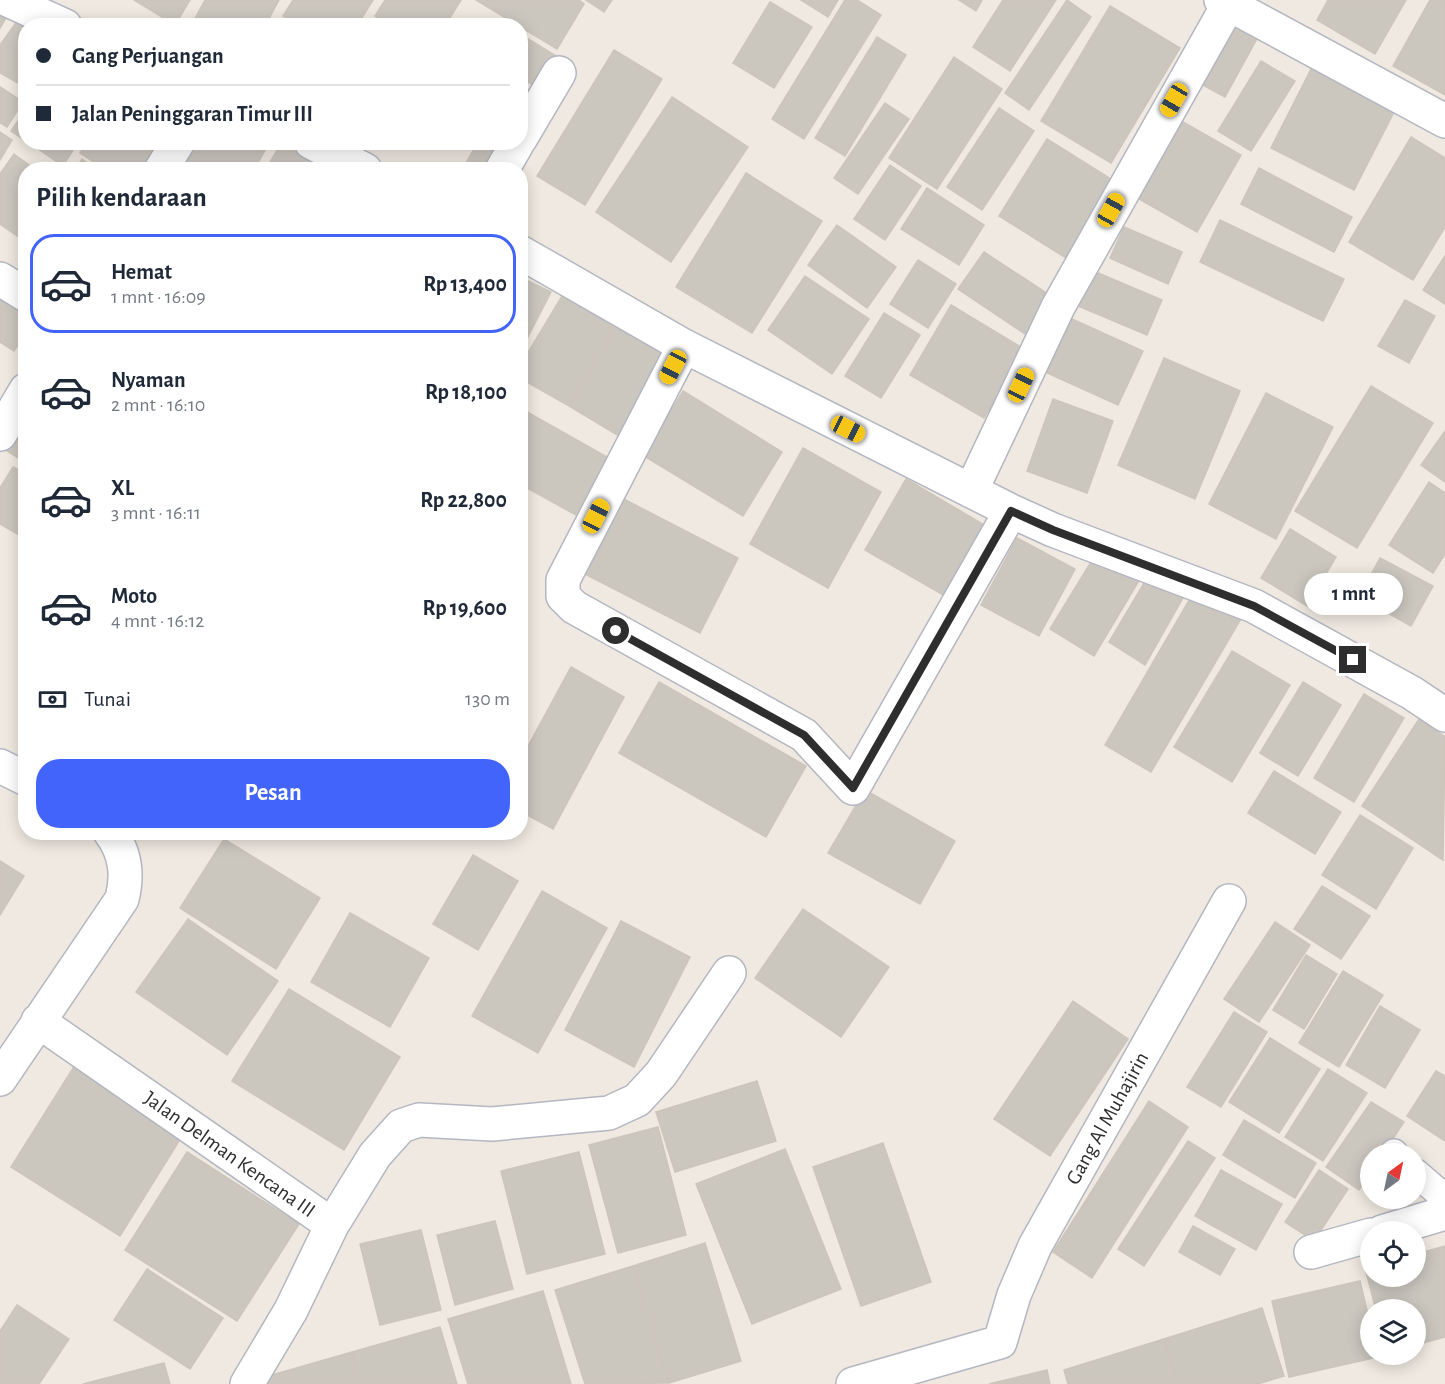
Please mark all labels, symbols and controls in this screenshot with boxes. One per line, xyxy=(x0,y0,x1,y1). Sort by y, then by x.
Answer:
text: Gang Perjuangan xyxy=(72,45,224,67)
car xyxy=(1157,80,1191,120)
text: Jalan Peninggaran Timur III xyxy=(72,103,313,125)
text: Pilih kendaraan xyxy=(36,184,207,211)
car xyxy=(1094,190,1128,230)
icon: car xyxy=(39,257,93,311)
text: Hemat xyxy=(111,261,172,283)
text: Rp 13,400 xyxy=(423,273,507,295)
text: 1 mnt · 16:09 xyxy=(111,287,206,307)
car xyxy=(657,347,689,387)
icon: car xyxy=(39,365,93,419)
car xyxy=(1005,365,1037,405)
text: Nyaman xyxy=(111,369,186,391)
text: Rp 18,100 xyxy=(425,381,507,403)
text: 2 mnt · 16:10 xyxy=(111,395,205,415)
car xyxy=(828,413,868,445)
icon: car xyxy=(39,473,93,527)
text: XL xyxy=(111,477,134,499)
text: Rp 22,800 xyxy=(420,489,507,511)
car xyxy=(580,496,612,536)
text: 3 mnt · 16:11 xyxy=(111,503,201,523)
callout: 1 mnt xyxy=(1304,573,1402,615)
icon: car xyxy=(39,581,93,635)
text: 1 mnt xyxy=(1332,584,1375,604)
text: Moto xyxy=(111,585,157,607)
text: Rp 19,600 xyxy=(423,597,507,619)
text: 4 mnt · 16:12 xyxy=(111,611,204,631)
route start xyxy=(602,617,629,644)
route end xyxy=(1339,646,1366,673)
icon: cash xyxy=(36,683,69,716)
text: Tunai xyxy=(84,688,131,710)
text: 130 m xyxy=(465,689,510,709)
button: Pesan xyxy=(36,759,510,828)
street label: Gang Al Muhajirin xyxy=(1062,1048,1153,1188)
street label: Jalan Delman Kencana III xyxy=(140,1087,319,1221)
north arrow xyxy=(1360,1143,1426,1209)
map controls xyxy=(1360,1143,1426,1365)
button: locate xyxy=(1360,1221,1426,1287)
button: layers xyxy=(1360,1299,1426,1365)

